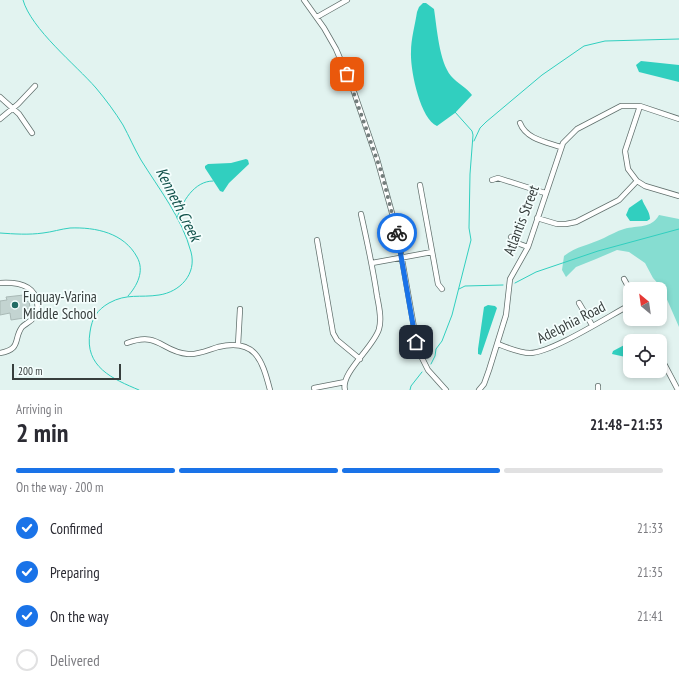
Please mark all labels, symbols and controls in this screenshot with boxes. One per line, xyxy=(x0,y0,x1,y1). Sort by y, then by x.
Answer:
pin xyxy=(330,57,364,91)
icon: bag xyxy=(336,63,358,85)
water label: Kenneth Creek xyxy=(152,164,207,246)
street label: Atlantis Street xyxy=(499,182,543,258)
courier xyxy=(377,213,417,253)
icon: bike xyxy=(386,222,408,244)
north arrow xyxy=(623,282,667,326)
map controls xyxy=(623,282,667,378)
place label: Fuquay-Varina Middle School xyxy=(23,287,97,323)
street label: Adelphia Road xyxy=(534,297,608,347)
marker: Fuquay-Varina Middle School xyxy=(10,300,20,310)
pin xyxy=(399,325,433,359)
icon: home xyxy=(405,331,427,353)
button: locate xyxy=(623,334,667,378)
scale bar xyxy=(12,362,121,381)
text: 200 m xyxy=(18,364,42,378)
text: Arriving in xyxy=(16,401,63,418)
text: 21:48–21:53 xyxy=(590,415,663,434)
text: 2 min xyxy=(16,416,69,449)
text: On the way · 200 m xyxy=(16,479,103,496)
icon: check xyxy=(16,517,38,539)
text: Confirmed xyxy=(50,519,103,538)
text: 21:33 xyxy=(637,520,663,537)
icon: check xyxy=(16,561,38,583)
text: Preparing xyxy=(50,563,100,582)
text: 21:35 xyxy=(637,564,663,581)
icon: check xyxy=(16,605,38,627)
text: On the way xyxy=(50,607,109,626)
text: 21:41 xyxy=(637,608,663,625)
text: Delivered xyxy=(50,651,100,670)

